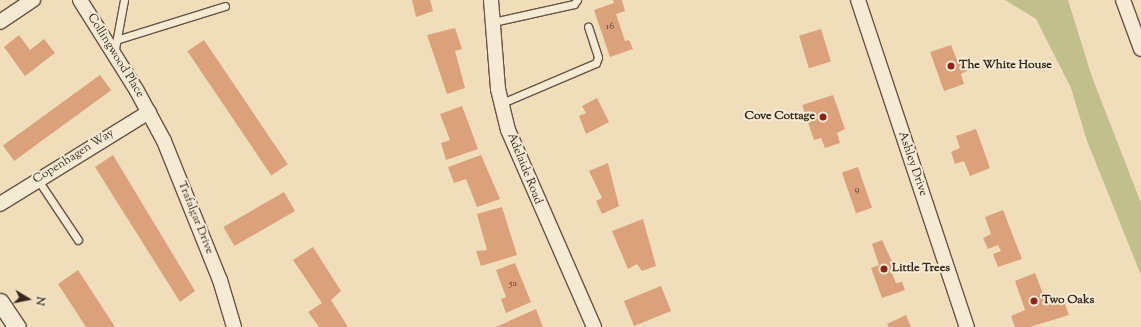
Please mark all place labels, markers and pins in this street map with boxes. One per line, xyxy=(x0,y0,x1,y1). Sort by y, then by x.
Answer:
place label: The White House xyxy=(959,59,1052,73)
marker: The White House xyxy=(946,61,956,71)
place label: Cove Cottage xyxy=(745,110,815,124)
marker: Cove Cottage xyxy=(818,112,828,122)
place label: Little Trees xyxy=(892,262,950,276)
marker: Little Trees xyxy=(879,264,889,274)
place label: Two Oaks xyxy=(1042,294,1094,308)
marker: Two Oaks xyxy=(1029,296,1039,306)

